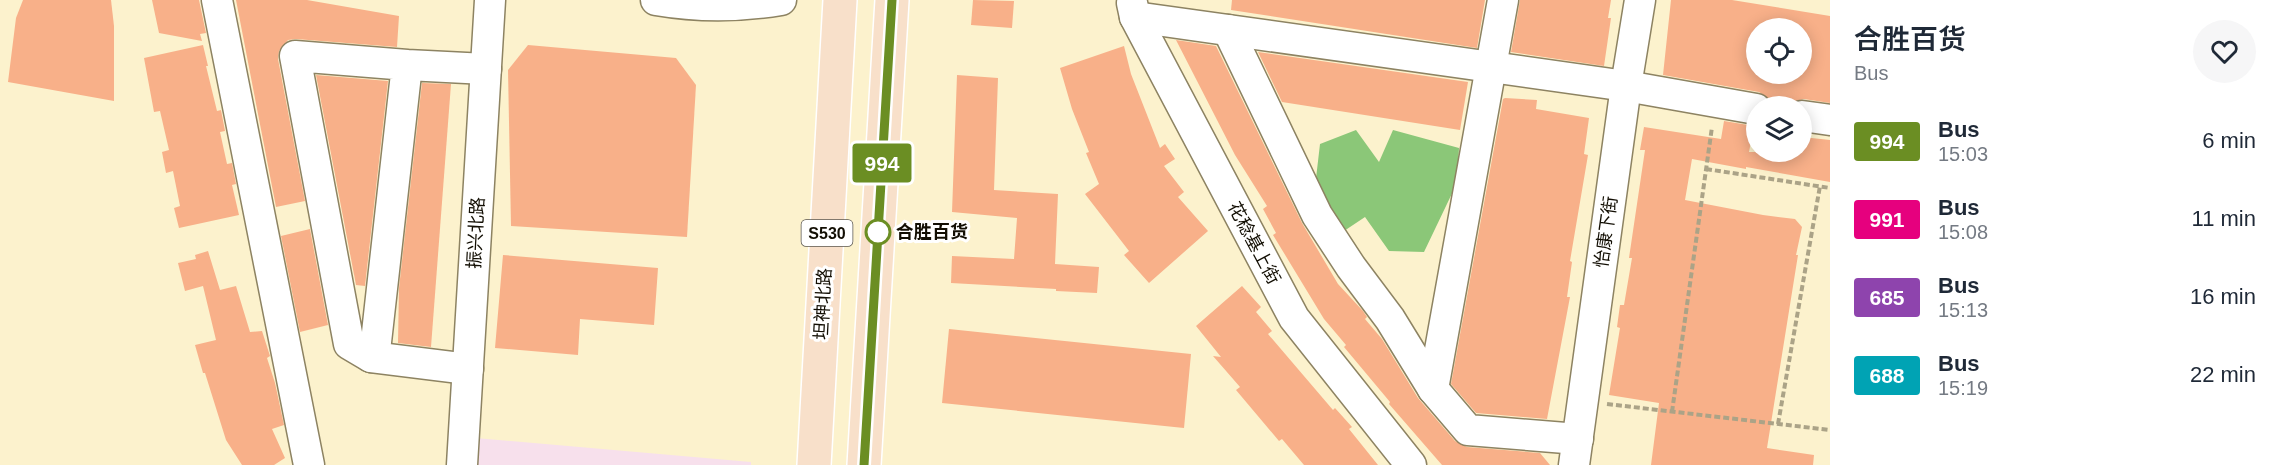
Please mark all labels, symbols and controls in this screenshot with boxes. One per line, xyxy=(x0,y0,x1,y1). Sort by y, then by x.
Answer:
map controls xyxy=(1746,18,1812,162)
button: locate xyxy=(1746,18,1812,84)
button: heart xyxy=(2193,20,2256,83)
text: 合胜百货 xyxy=(1854,24,1966,55)
text: Bus xyxy=(1854,62,1888,84)
button: layers xyxy=(1746,96,1812,162)
text: Bus xyxy=(1938,117,1980,142)
text: 6 min xyxy=(2202,128,2256,153)
text: 994 xyxy=(1869,130,1905,153)
text: 15:03 xyxy=(1938,143,1988,165)
line badge: 994 xyxy=(848,144,916,182)
text: 994 xyxy=(864,152,900,175)
street label: 怡康下街 xyxy=(1591,195,1621,269)
text: Bus xyxy=(1938,195,1980,220)
street label: 振兴北路 xyxy=(464,197,488,269)
street label: 花稔基上街 xyxy=(1224,199,1284,287)
text: 11 min xyxy=(2192,206,2256,231)
text: 991 xyxy=(1869,208,1905,231)
marker: 合胜百货 xyxy=(865,219,891,245)
road number: S530 xyxy=(802,220,852,246)
text: 15:08 xyxy=(1938,221,1988,243)
place label: 合胜百货 xyxy=(896,222,968,242)
street label: 坦神北路 xyxy=(811,268,835,340)
text: Bus xyxy=(1938,273,1980,298)
text: 16 min xyxy=(2190,284,2256,309)
text: 685 xyxy=(1869,286,1905,309)
text: 15:13 xyxy=(1938,299,1988,321)
text: Bus xyxy=(1938,351,1980,376)
text: 22 min xyxy=(2190,362,2256,387)
text: 688 xyxy=(1869,364,1905,387)
text: 15:19 xyxy=(1938,377,1988,399)

